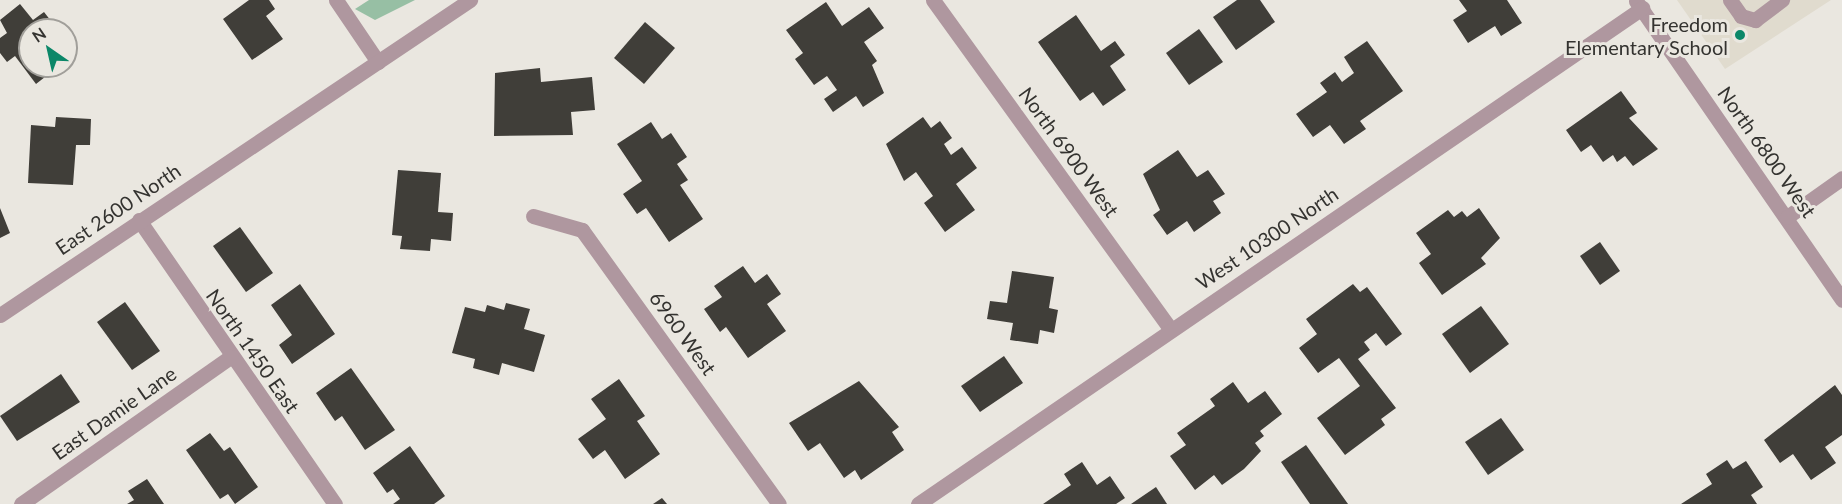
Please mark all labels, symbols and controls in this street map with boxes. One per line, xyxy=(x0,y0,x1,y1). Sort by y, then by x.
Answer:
place label: Freedom Elementary School xyxy=(1565,12,1728,59)
north arrow xyxy=(18,18,78,78)
text: N xyxy=(28,23,49,46)
marker: Freedom Elementary School xyxy=(1733,28,1747,42)
street label: North 6900 West xyxy=(1014,82,1124,222)
street label: North 6800 West xyxy=(1713,82,1821,222)
street label: East 2600 North xyxy=(51,158,185,260)
street label: West 10300 North xyxy=(1191,182,1343,294)
street label: North 1450 East xyxy=(201,284,305,418)
street label: 6960 West xyxy=(645,287,721,379)
street label: East Damie Lane xyxy=(47,361,181,465)

